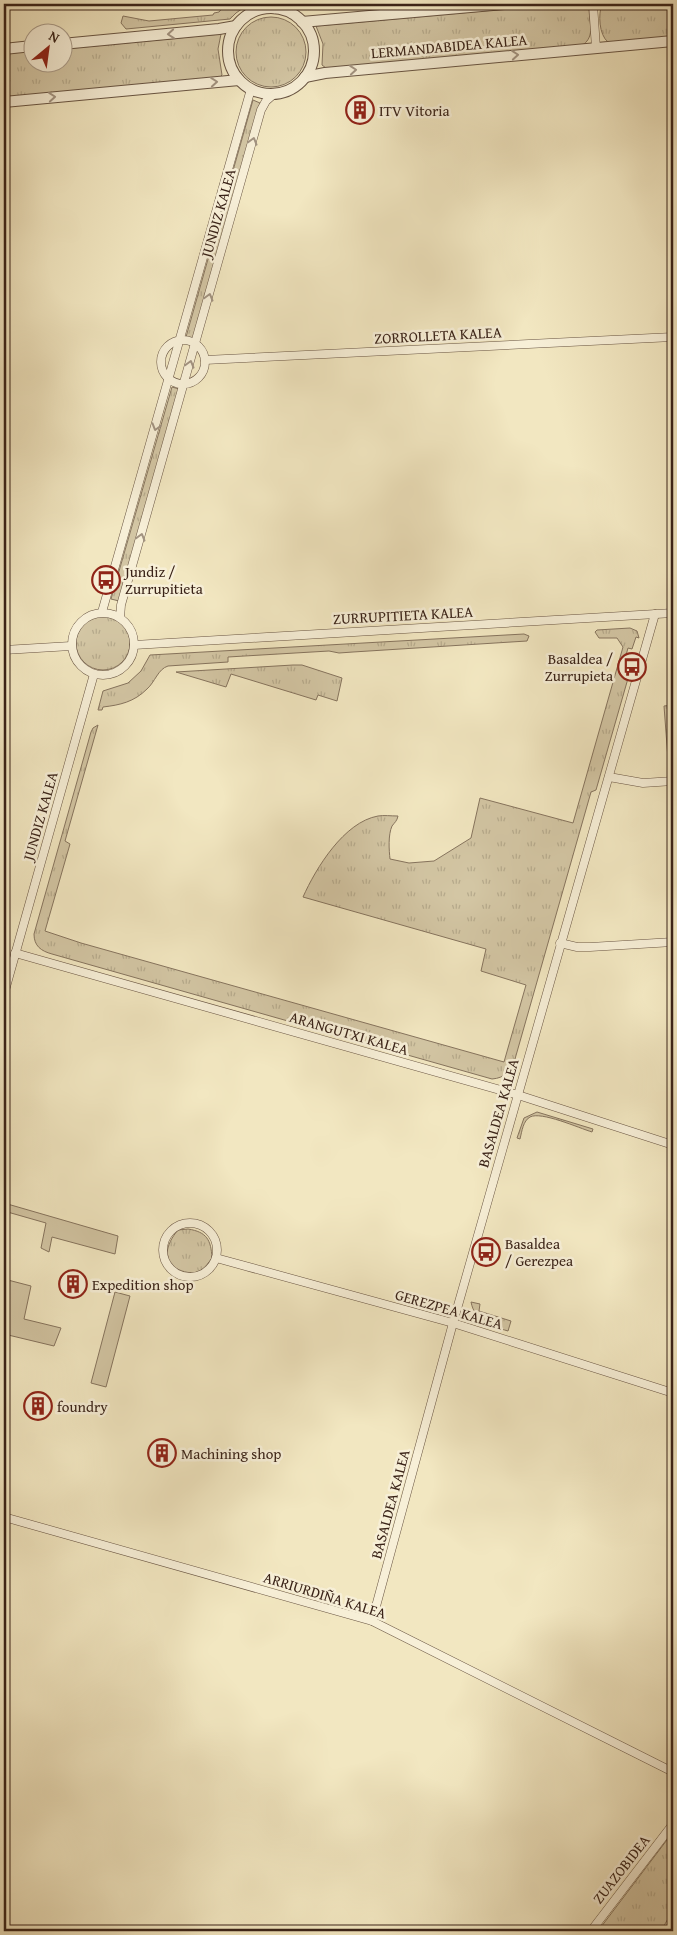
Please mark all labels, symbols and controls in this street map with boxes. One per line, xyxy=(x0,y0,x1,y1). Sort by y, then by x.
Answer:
north arrow xyxy=(22,22,72,72)
text: N xyxy=(45,26,64,48)
one-way arrow xyxy=(166,28,174,39)
street label: LERMANDABIDEA KALEA xyxy=(370,29,528,63)
one-way arrow xyxy=(512,50,520,61)
one-way arrow xyxy=(350,65,358,76)
one-way arrow xyxy=(210,77,218,88)
one-way arrow xyxy=(49,92,57,103)
building icon: ITV Vitoria xyxy=(345,95,375,125)
place label: ITV Vitoria xyxy=(379,100,450,121)
one-way arrow xyxy=(247,137,257,145)
street label: JUNDIZ KALEA xyxy=(195,166,241,262)
one-way arrow xyxy=(203,293,213,302)
street label: ZORROLLETA KALEA xyxy=(374,321,502,349)
one-way arrow xyxy=(184,361,194,369)
one-way arrow xyxy=(152,423,162,431)
one-way arrow xyxy=(135,533,145,541)
place label: Jundiz / Zurrupitieta xyxy=(123,561,203,599)
bus stop icon: Jundiz / Zurrupitieta xyxy=(91,565,121,595)
street label: ZURRUPITIETA KALEA xyxy=(332,601,474,629)
place label: Basaldea / Zurrupieta xyxy=(545,648,613,686)
bus stop icon: Basaldea / Zurrupieta xyxy=(617,652,647,682)
street label: JUNDIZ KALEA xyxy=(17,769,63,865)
street label: ARANGUTXI KALEA xyxy=(287,1006,411,1060)
street label: BASALDEA KALEA xyxy=(472,1056,524,1170)
place label: Basaldea / Gerezpea xyxy=(505,1233,573,1271)
bus stop icon: Basaldea / Gerezpea xyxy=(471,1237,501,1267)
building icon: Expedition shop xyxy=(58,1269,88,1299)
place label: Expedition shop xyxy=(92,1274,194,1295)
street label: GEREZPEA KALEA xyxy=(393,1284,505,1334)
building icon: foundry xyxy=(23,1391,53,1421)
place label: foundry xyxy=(57,1396,108,1417)
building icon: Machining shop xyxy=(147,1438,177,1468)
place label: Machining shop xyxy=(181,1443,281,1464)
street label: BASALDEA KALEA xyxy=(365,1447,415,1561)
street label: ARRIURDIÑA KALEA xyxy=(261,1566,389,1624)
street label: ZUAZOBIDEA xyxy=(587,1830,655,1908)

